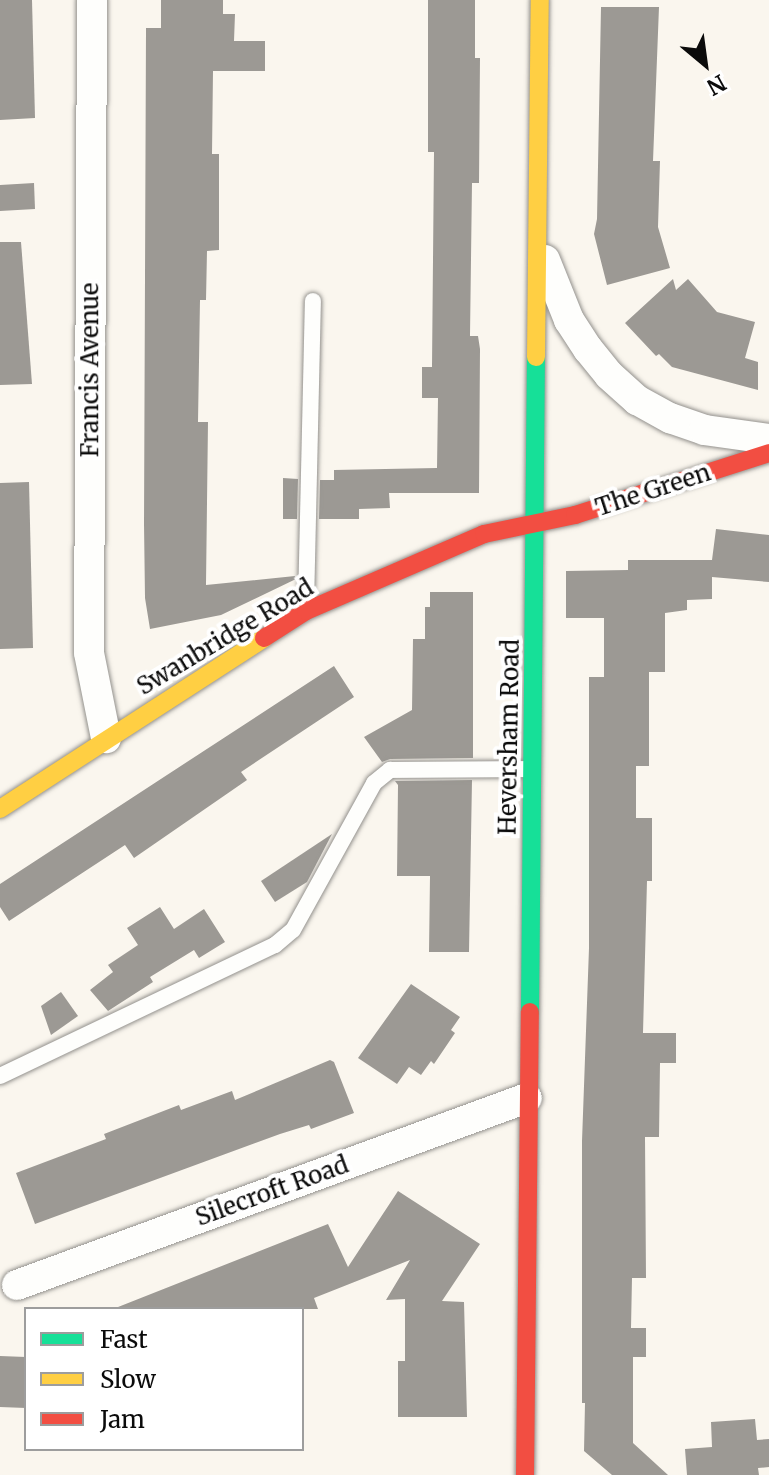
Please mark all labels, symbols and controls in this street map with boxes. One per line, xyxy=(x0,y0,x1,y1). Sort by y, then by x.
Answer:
north arrow xyxy=(665,24,745,104)
text: N xyxy=(702,69,731,101)
street label: Francis Avenue xyxy=(76,283,104,457)
street label: The Green xyxy=(592,458,714,522)
street label: Swanbridge Road xyxy=(132,573,318,701)
street label: Heversham Road xyxy=(493,639,525,835)
street label: Silecroft Road xyxy=(192,1150,352,1232)
legend xyxy=(24,1307,304,1451)
text: Fast xyxy=(100,1324,148,1355)
text: Slow xyxy=(100,1364,156,1395)
text: Jam xyxy=(100,1404,145,1435)

